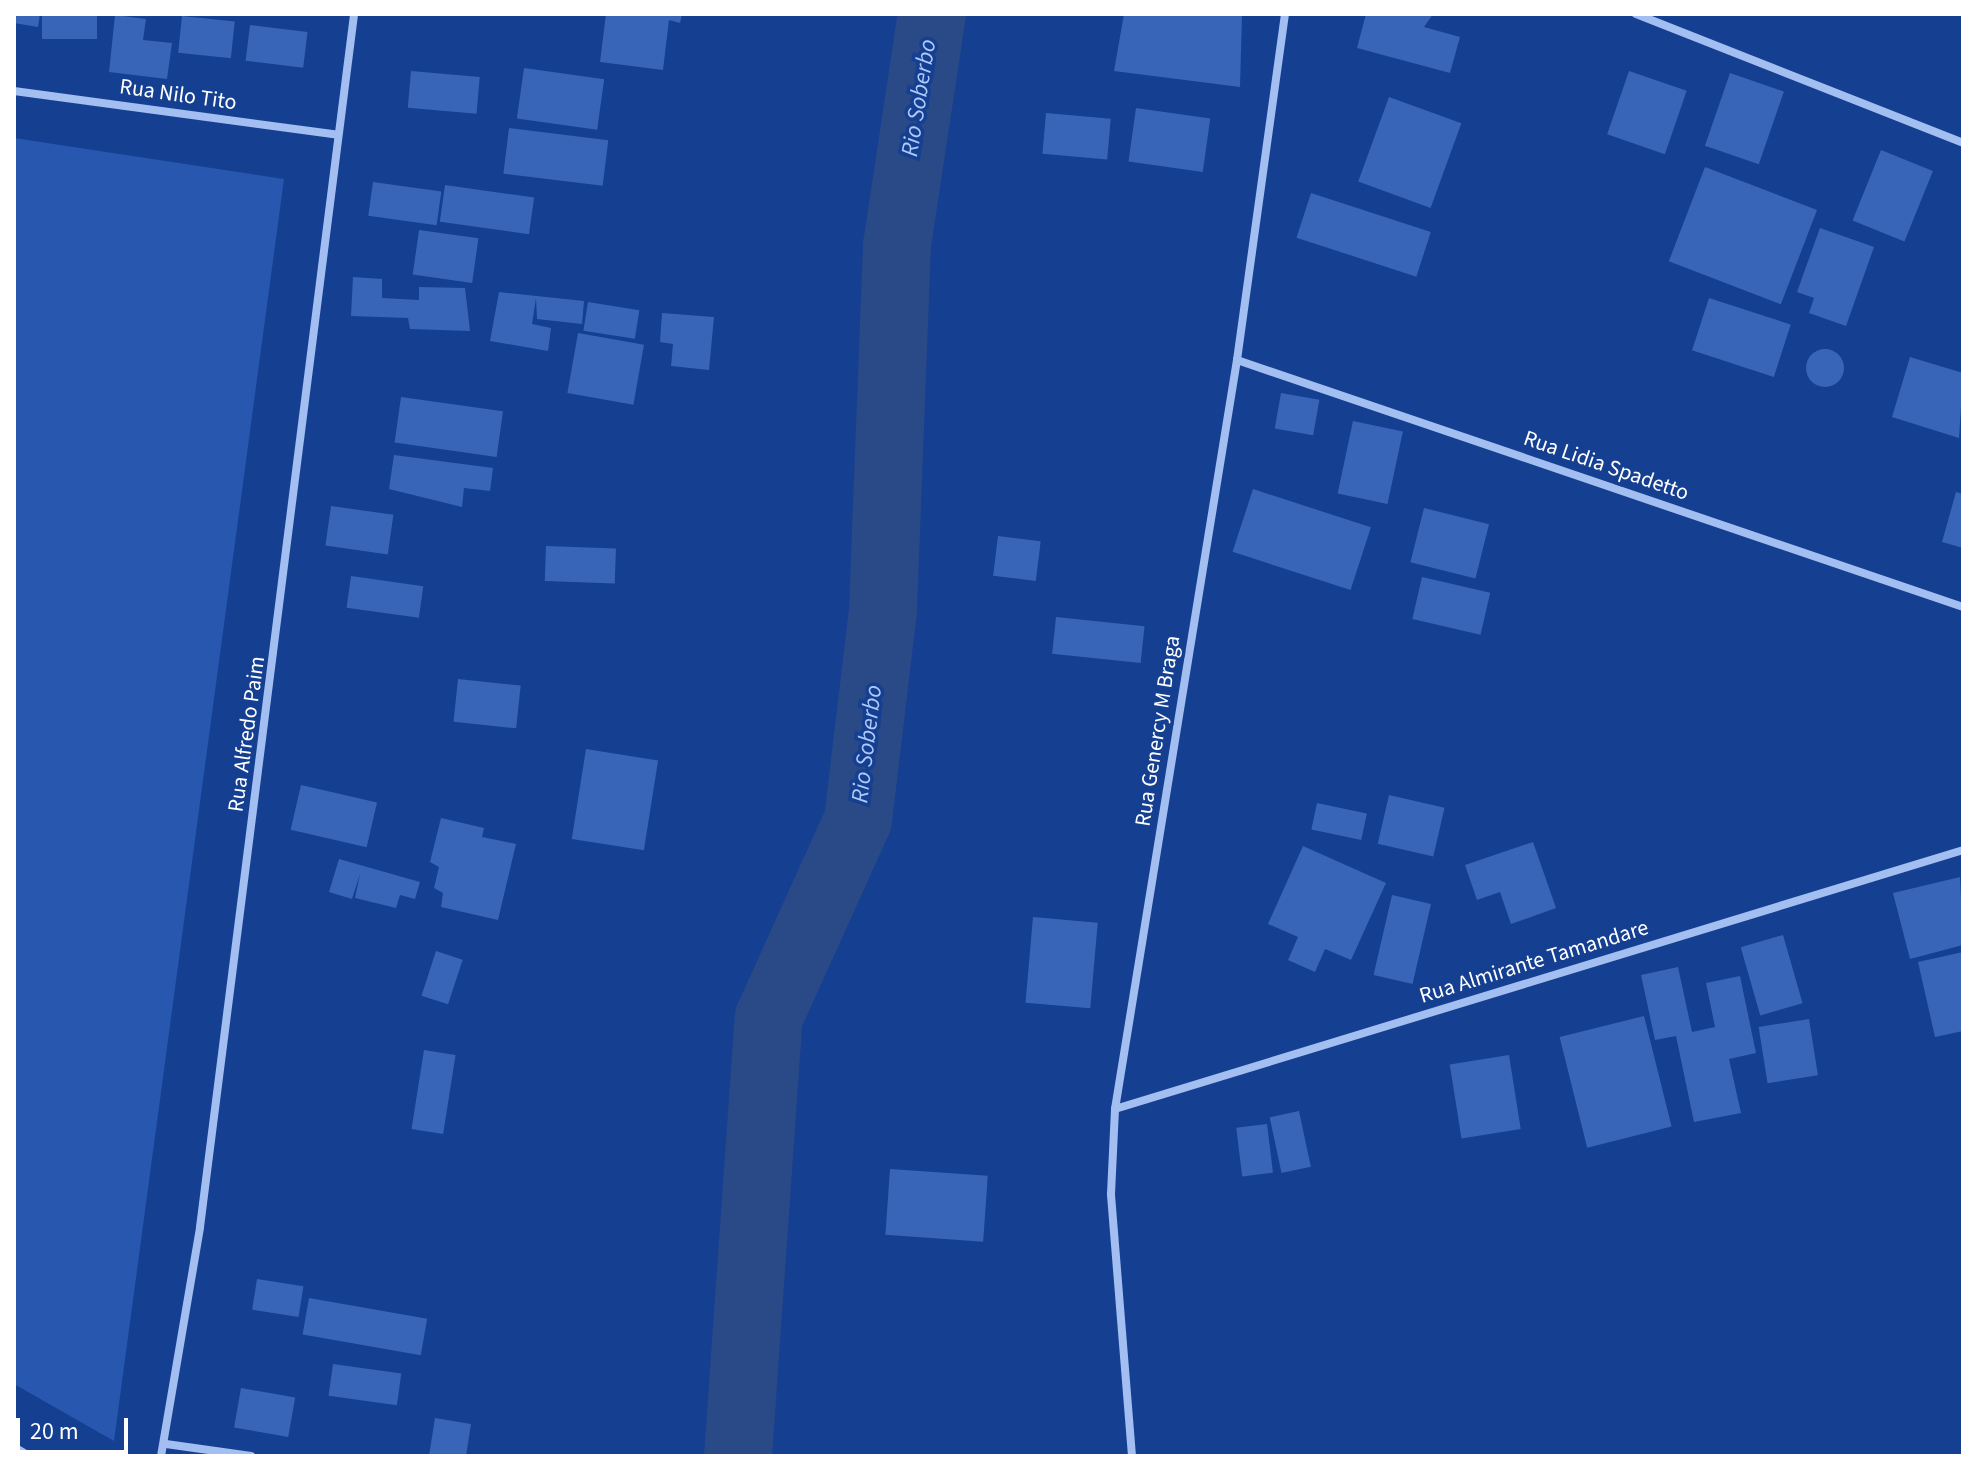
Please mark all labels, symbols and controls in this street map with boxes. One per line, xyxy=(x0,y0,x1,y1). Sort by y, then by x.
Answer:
water label: Rio Soberbo xyxy=(896,37,942,159)
street label: Rua Nilo Tito xyxy=(118,74,238,116)
street label: Rua Lidia Spadetto xyxy=(1520,425,1692,507)
street label: Rua Genercy M Braga xyxy=(1130,634,1186,828)
street label: Rua Alfredo Paim xyxy=(223,654,271,814)
water label: Rio Soberbo xyxy=(845,683,889,805)
street label: Rua Almirante Tamandare xyxy=(1416,915,1652,1009)
scale bar xyxy=(20,1402,132,1452)
text: 20 m xyxy=(30,1414,79,1449)

